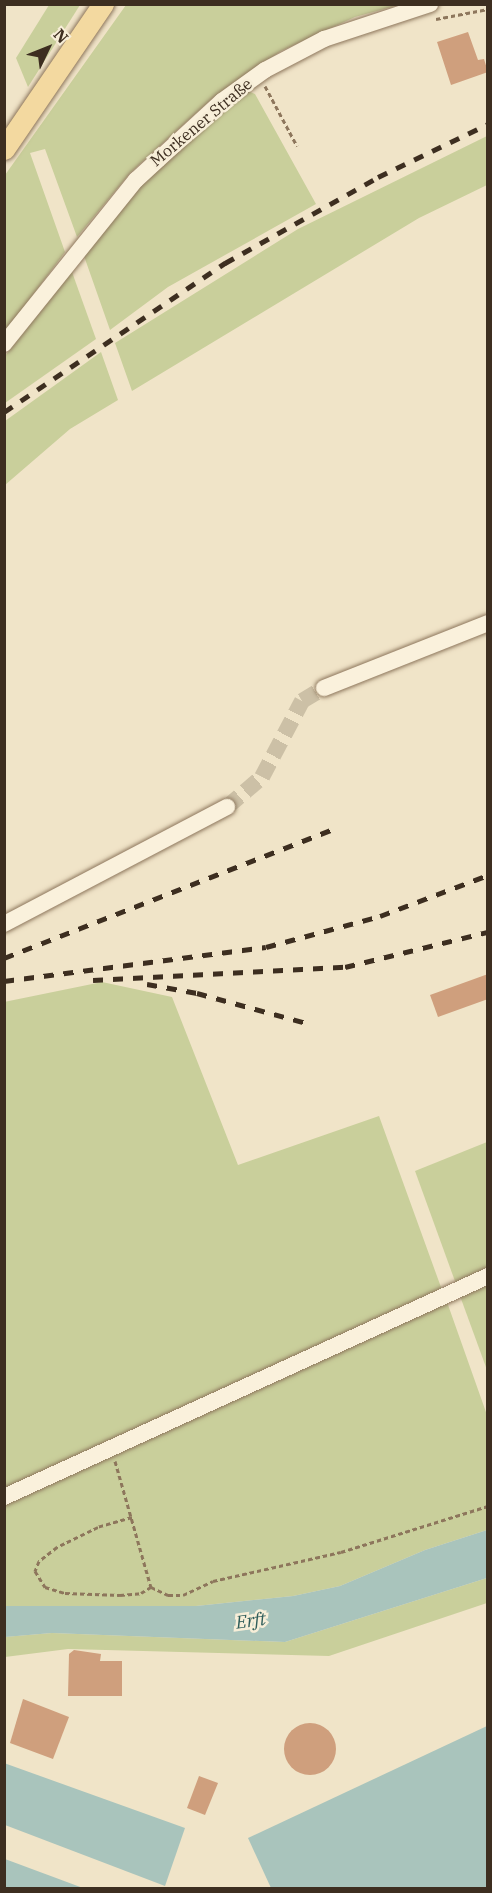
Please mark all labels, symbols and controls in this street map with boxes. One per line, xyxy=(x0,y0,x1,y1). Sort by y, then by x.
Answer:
north arrow xyxy=(18,18,78,78)
text: N xyxy=(50,24,73,47)
street label: Morkener Straße xyxy=(146,74,256,170)
water label: Erft xyxy=(235,1608,267,1634)

